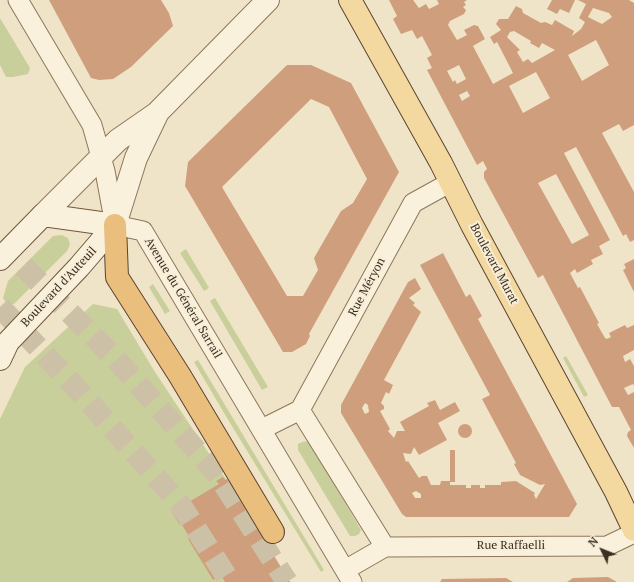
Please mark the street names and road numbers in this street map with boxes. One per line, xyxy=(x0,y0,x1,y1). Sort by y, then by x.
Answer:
street label: Boulevard Murat xyxy=(467,221,521,307)
street label: Avenue du Général Sarrail xyxy=(141,235,225,361)
street label: Boulevard d'Auteuil xyxy=(18,244,100,330)
street label: Rue Méryon xyxy=(346,255,388,319)
street label: Rue Raffaelli xyxy=(477,539,545,553)

